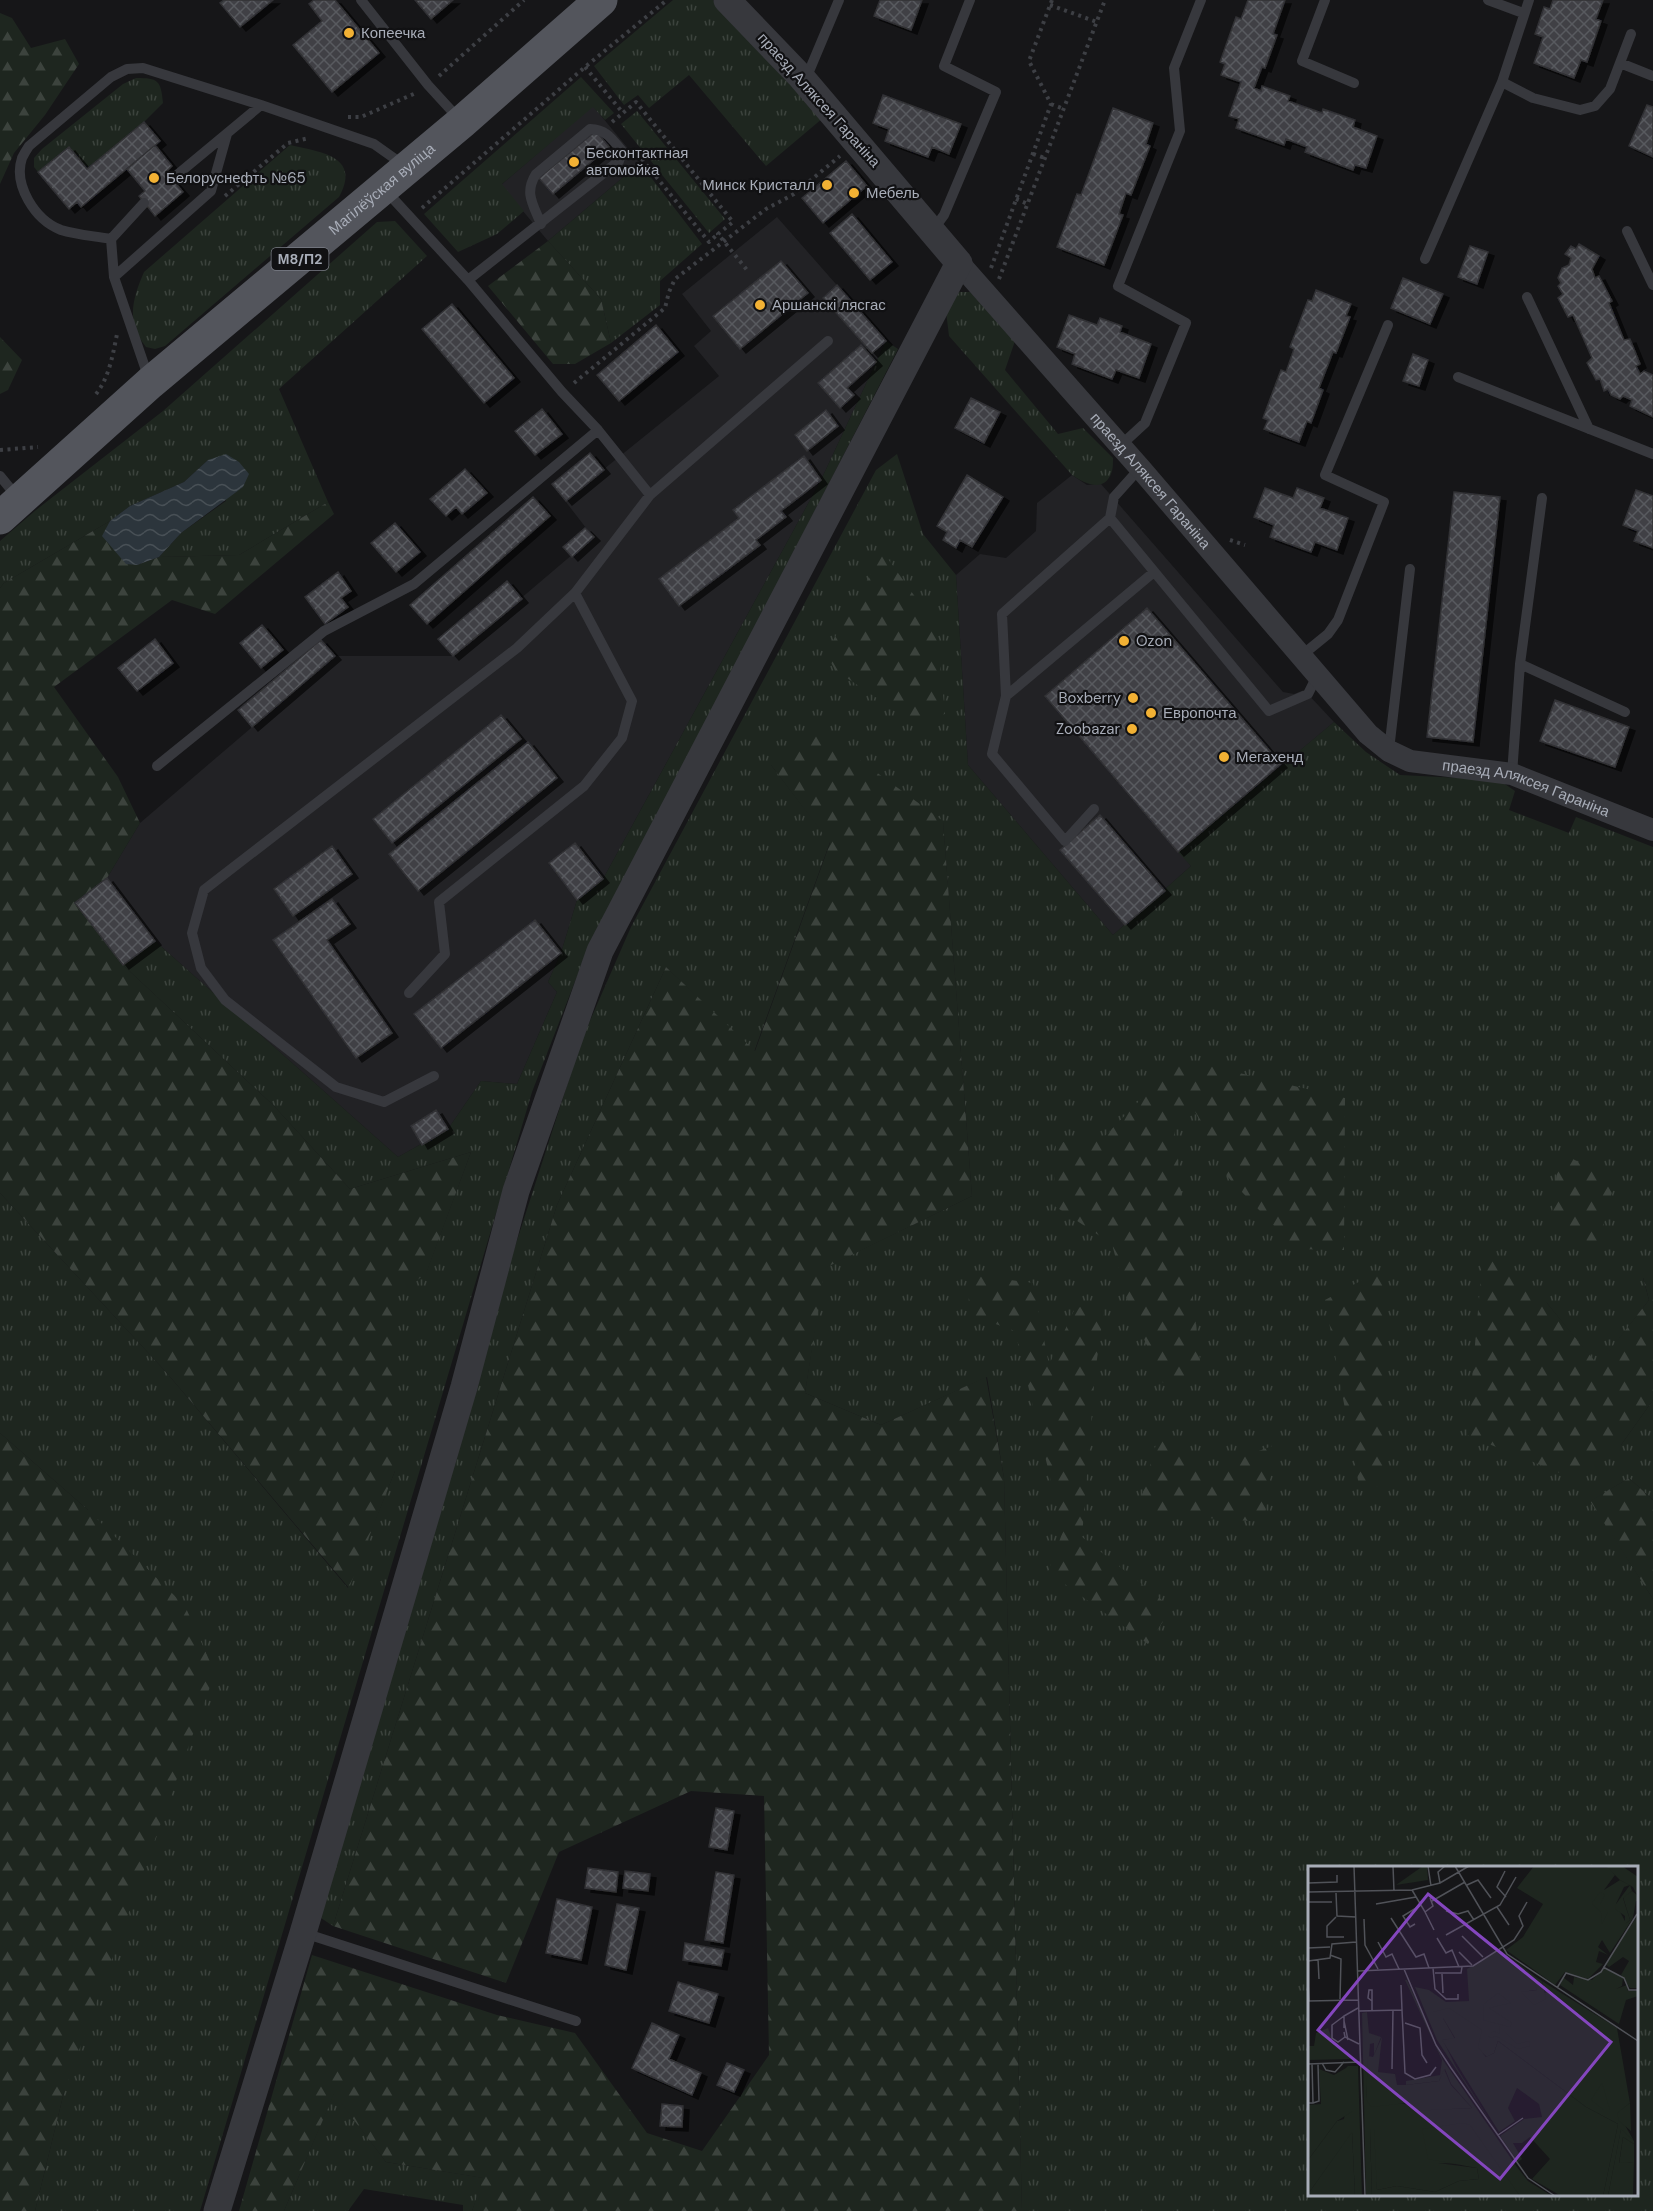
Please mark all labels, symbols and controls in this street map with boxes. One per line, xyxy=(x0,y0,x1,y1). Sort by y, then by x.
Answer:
place label: Копеечка xyxy=(361,23,426,43)
marker: Копеечка xyxy=(342,26,356,40)
street label: праезд Аляксея Гараніна xyxy=(753,29,885,172)
street label: Магілёўская вуліца xyxy=(324,138,440,239)
place label: Бесконтактная автомойка xyxy=(586,143,688,180)
marker: Бесконтактная автомойка xyxy=(567,155,581,169)
place label: Белоруснефть №65 xyxy=(166,168,306,188)
marker: Белоруснефть №65 xyxy=(147,171,161,185)
place label: Минск Кристалл xyxy=(702,175,815,195)
marker: Минск Кристалл xyxy=(820,178,834,192)
place label: Мебель xyxy=(866,183,920,203)
marker: Мебель xyxy=(847,186,861,200)
road number: М8/П2 xyxy=(272,248,328,270)
place label: Аршанскі лясгас xyxy=(772,295,886,315)
marker: Аршанскі лясгас xyxy=(753,298,767,312)
street label: праезд Аляксея Гараніна xyxy=(1086,408,1216,554)
place label: Ozon xyxy=(1136,631,1172,651)
marker: Ozon xyxy=(1117,634,1131,648)
place label: Boxberry xyxy=(1059,688,1122,708)
marker: Boxberry xyxy=(1126,691,1140,705)
place label: Европочта xyxy=(1163,703,1237,723)
marker: Европочта xyxy=(1144,706,1158,720)
place label: Zoobazar xyxy=(1056,719,1120,739)
marker: Zoobazar xyxy=(1125,722,1139,736)
place label: Мегахенд xyxy=(1236,747,1303,767)
marker: Мегахенд xyxy=(1217,750,1231,764)
street label: праезд Аляксея Гараніна xyxy=(1441,755,1613,822)
inset map xyxy=(1308,1866,1638,2196)

